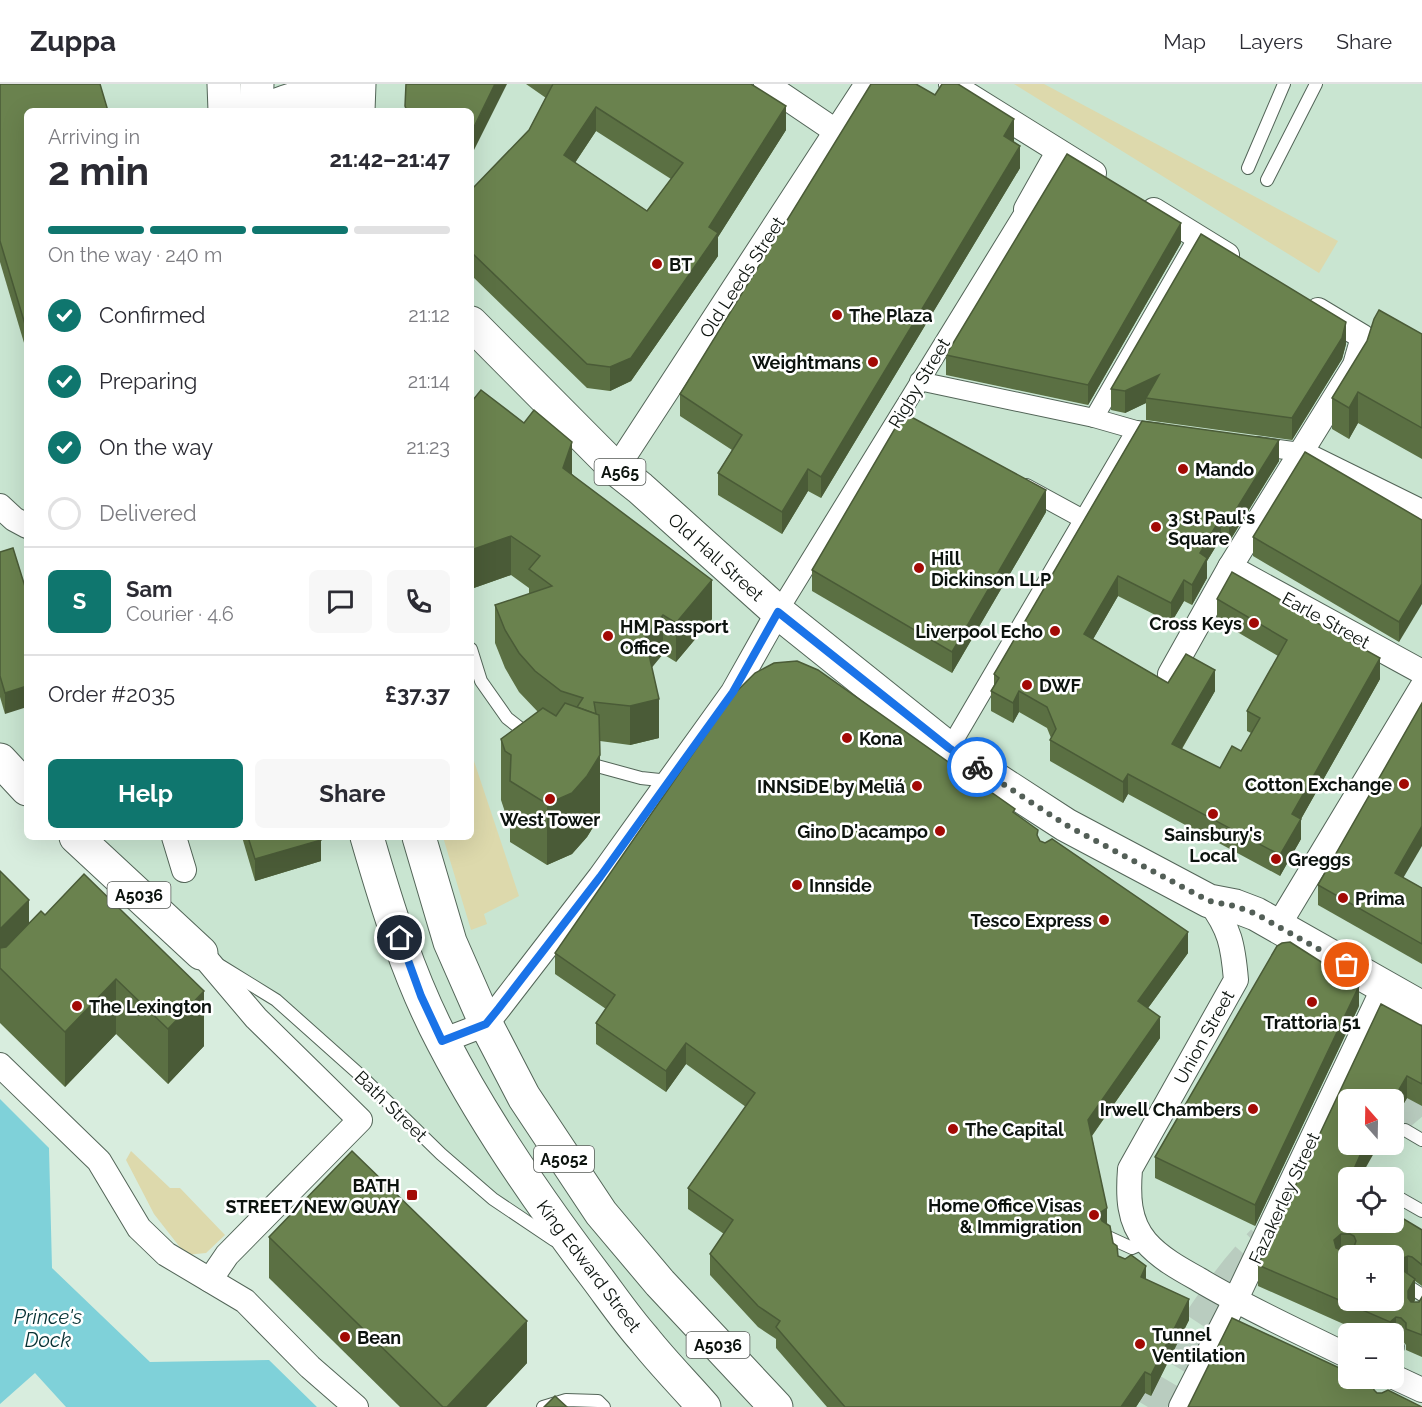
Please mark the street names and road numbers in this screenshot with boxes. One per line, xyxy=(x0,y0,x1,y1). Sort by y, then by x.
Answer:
street label: Old Leeds Street xyxy=(695,213,789,341)
street label: Rigby Street xyxy=(884,334,954,432)
road number: A565 xyxy=(594,459,646,485)
street label: Old Hall Street xyxy=(664,509,768,605)
street label: Earle Street xyxy=(1278,587,1374,653)
road number: A5036 xyxy=(108,882,170,908)
street label: Union Street xyxy=(1170,987,1238,1087)
street label: Bath Street xyxy=(350,1066,432,1146)
street label: Fazakerley Street xyxy=(1244,1129,1324,1267)
road number: A5052 xyxy=(534,1146,594,1172)
street label: King Edward Street xyxy=(533,1196,645,1336)
road number: A5036 xyxy=(686,1332,750,1358)

